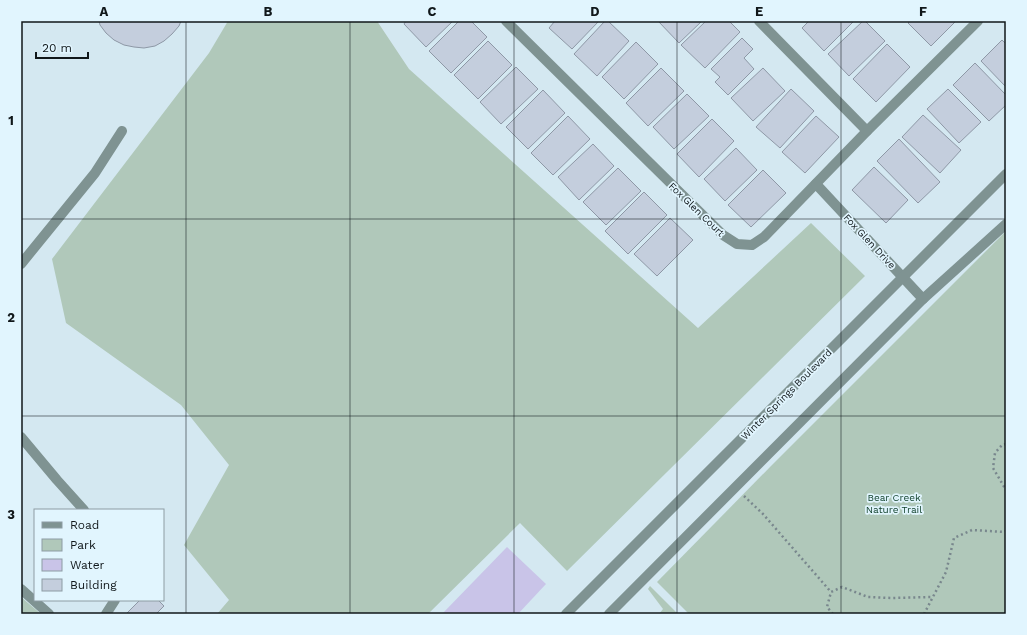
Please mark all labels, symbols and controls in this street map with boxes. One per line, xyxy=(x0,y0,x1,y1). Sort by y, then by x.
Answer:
text: A xyxy=(100,4,109,19)
text: B xyxy=(264,4,273,19)
text: C xyxy=(428,4,437,19)
text: D xyxy=(590,4,600,19)
text: E xyxy=(755,4,763,19)
text: F xyxy=(919,4,927,19)
scale bar xyxy=(36,34,88,60)
text: 20 m xyxy=(42,41,72,55)
text: 1 xyxy=(8,113,14,128)
street label: Fox Glen Court xyxy=(667,180,727,239)
street label: Fox Glen Drive xyxy=(842,212,898,271)
text: 2 xyxy=(7,310,15,325)
street label: Winter Springs Boulevard xyxy=(739,347,834,442)
park label: Bear Creek Nature Trail xyxy=(866,492,922,515)
text: 3 xyxy=(7,507,15,522)
legend xyxy=(34,509,164,601)
text: Road xyxy=(70,518,99,532)
text: Park xyxy=(70,538,96,552)
text: Water xyxy=(70,558,105,572)
text: Building xyxy=(70,578,117,592)

